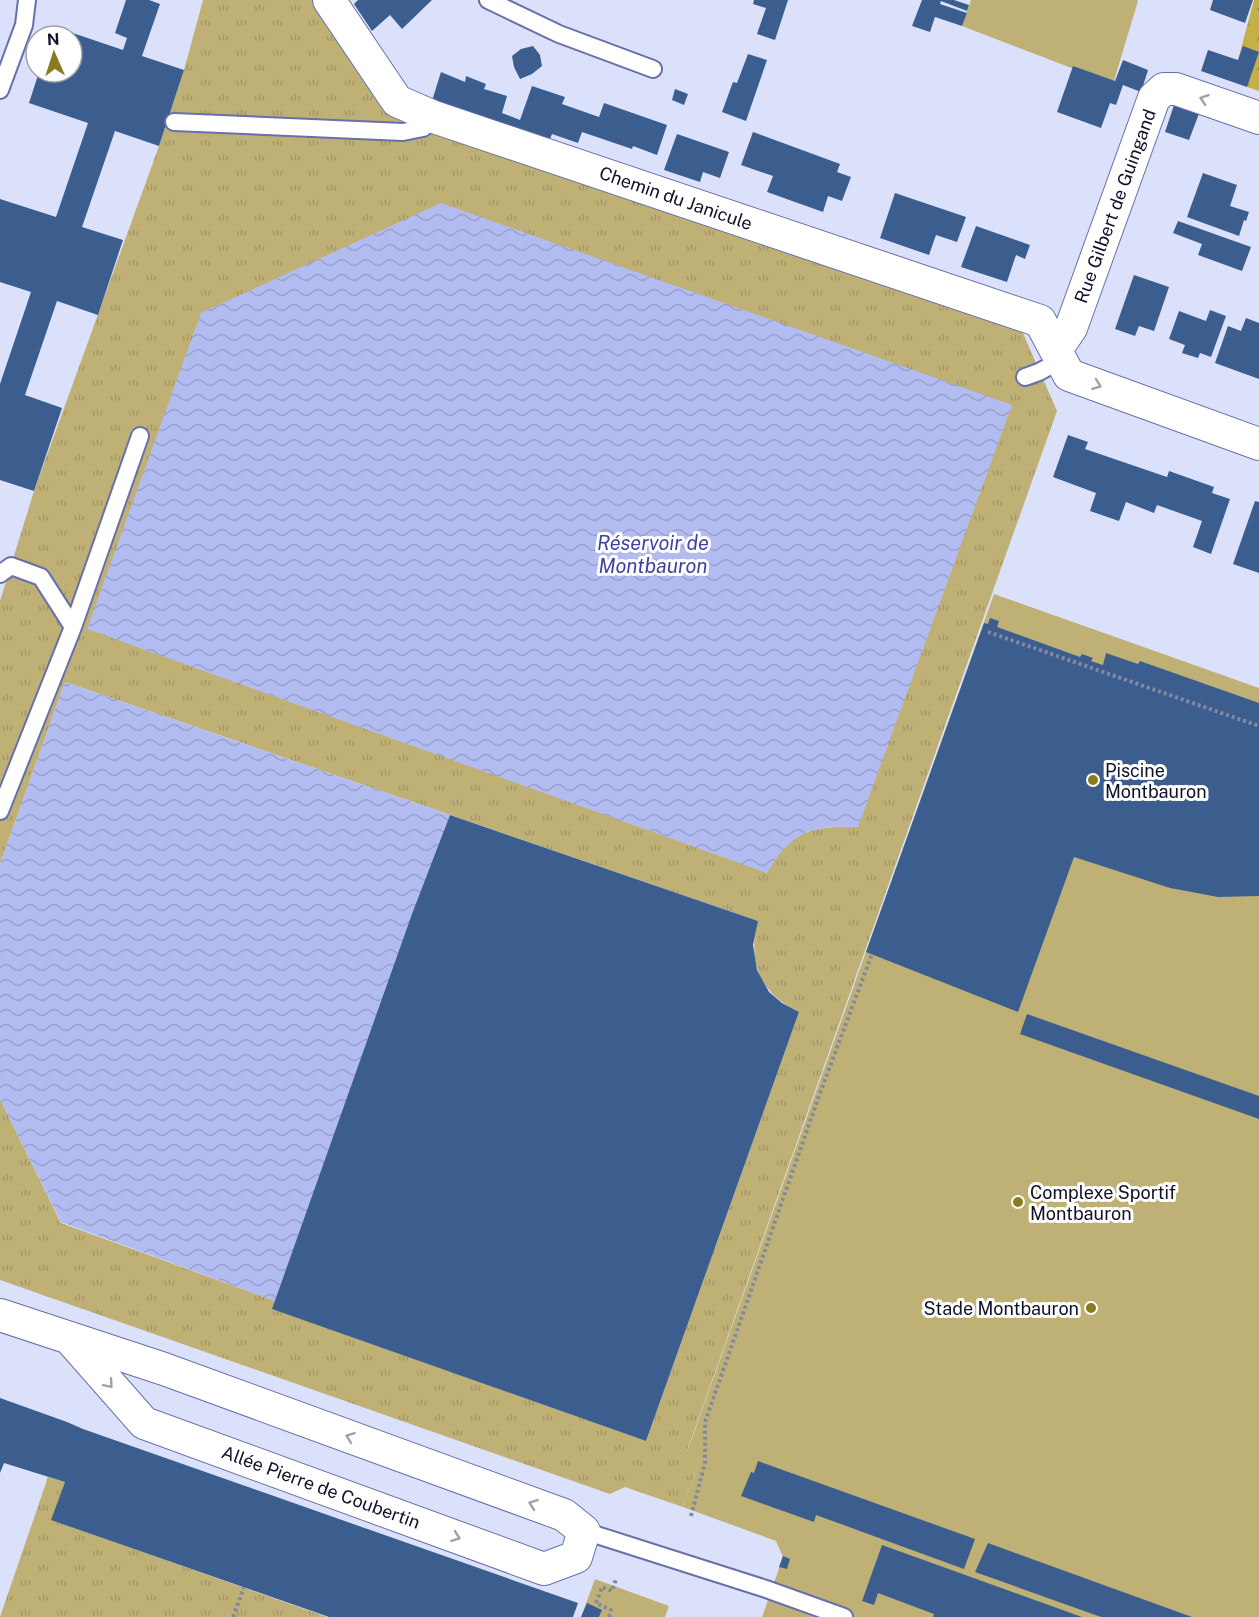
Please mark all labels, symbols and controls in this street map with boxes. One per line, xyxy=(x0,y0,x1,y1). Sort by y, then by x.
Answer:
north arrow xyxy=(24,24,84,84)
text: N xyxy=(46,30,60,49)
one-way arrow xyxy=(1199,93,1210,106)
street label: Rue Gilbert de Guingand xyxy=(1070,106,1160,306)
street label: Chemin du Janicule xyxy=(597,162,755,234)
one-way arrow xyxy=(1091,378,1102,391)
water label: Réservoir de Montbauron xyxy=(597,531,709,578)
place label: Piscine Montbauron xyxy=(1105,760,1207,802)
marker: Piscine Montbauron xyxy=(1086,773,1100,787)
place label: Complexe Sportif Montbauron xyxy=(1030,1182,1176,1224)
marker: Complexe Sportif Montbauron xyxy=(1011,1195,1025,1209)
place label: Stade Montbauron xyxy=(924,1298,1079,1319)
marker: Stade Montbauron xyxy=(1084,1301,1098,1315)
one-way arrow xyxy=(102,1377,113,1388)
one-way arrow xyxy=(345,1432,356,1445)
street label: Allée Pierre de Coubertin xyxy=(219,1441,423,1533)
one-way arrow xyxy=(528,1499,539,1512)
one-way arrow xyxy=(450,1529,461,1542)

